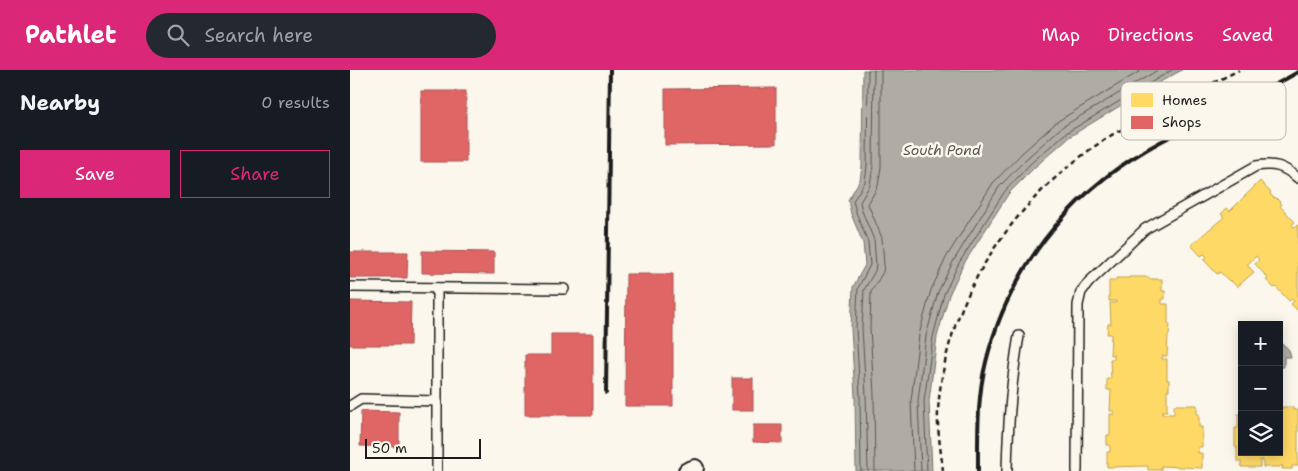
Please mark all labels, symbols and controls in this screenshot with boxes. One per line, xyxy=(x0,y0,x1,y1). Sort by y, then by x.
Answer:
search box xyxy=(146,13,496,58)
text: Pathlet xyxy=(25,19,116,51)
icon: search xyxy=(164,21,192,49)
text: Search here xyxy=(204,23,313,48)
text: Map xyxy=(1042,23,1080,47)
text: Directions xyxy=(1108,23,1194,47)
text: Saved xyxy=(1222,23,1273,47)
legend xyxy=(1121,82,1286,140)
text: Nearby xyxy=(20,89,100,117)
text: Homes xyxy=(1162,91,1207,109)
text: 0 results xyxy=(261,92,330,113)
text: Shops xyxy=(1162,113,1201,131)
water label: South Pond xyxy=(903,141,981,159)
button: Save xyxy=(20,150,170,198)
button: Share xyxy=(180,150,330,198)
map controls xyxy=(1238,321,1283,456)
button: + xyxy=(1238,321,1283,366)
button: − xyxy=(1238,366,1283,411)
button: layers xyxy=(1238,411,1283,456)
scale bar xyxy=(365,436,481,459)
text: 50 m xyxy=(372,439,407,457)

